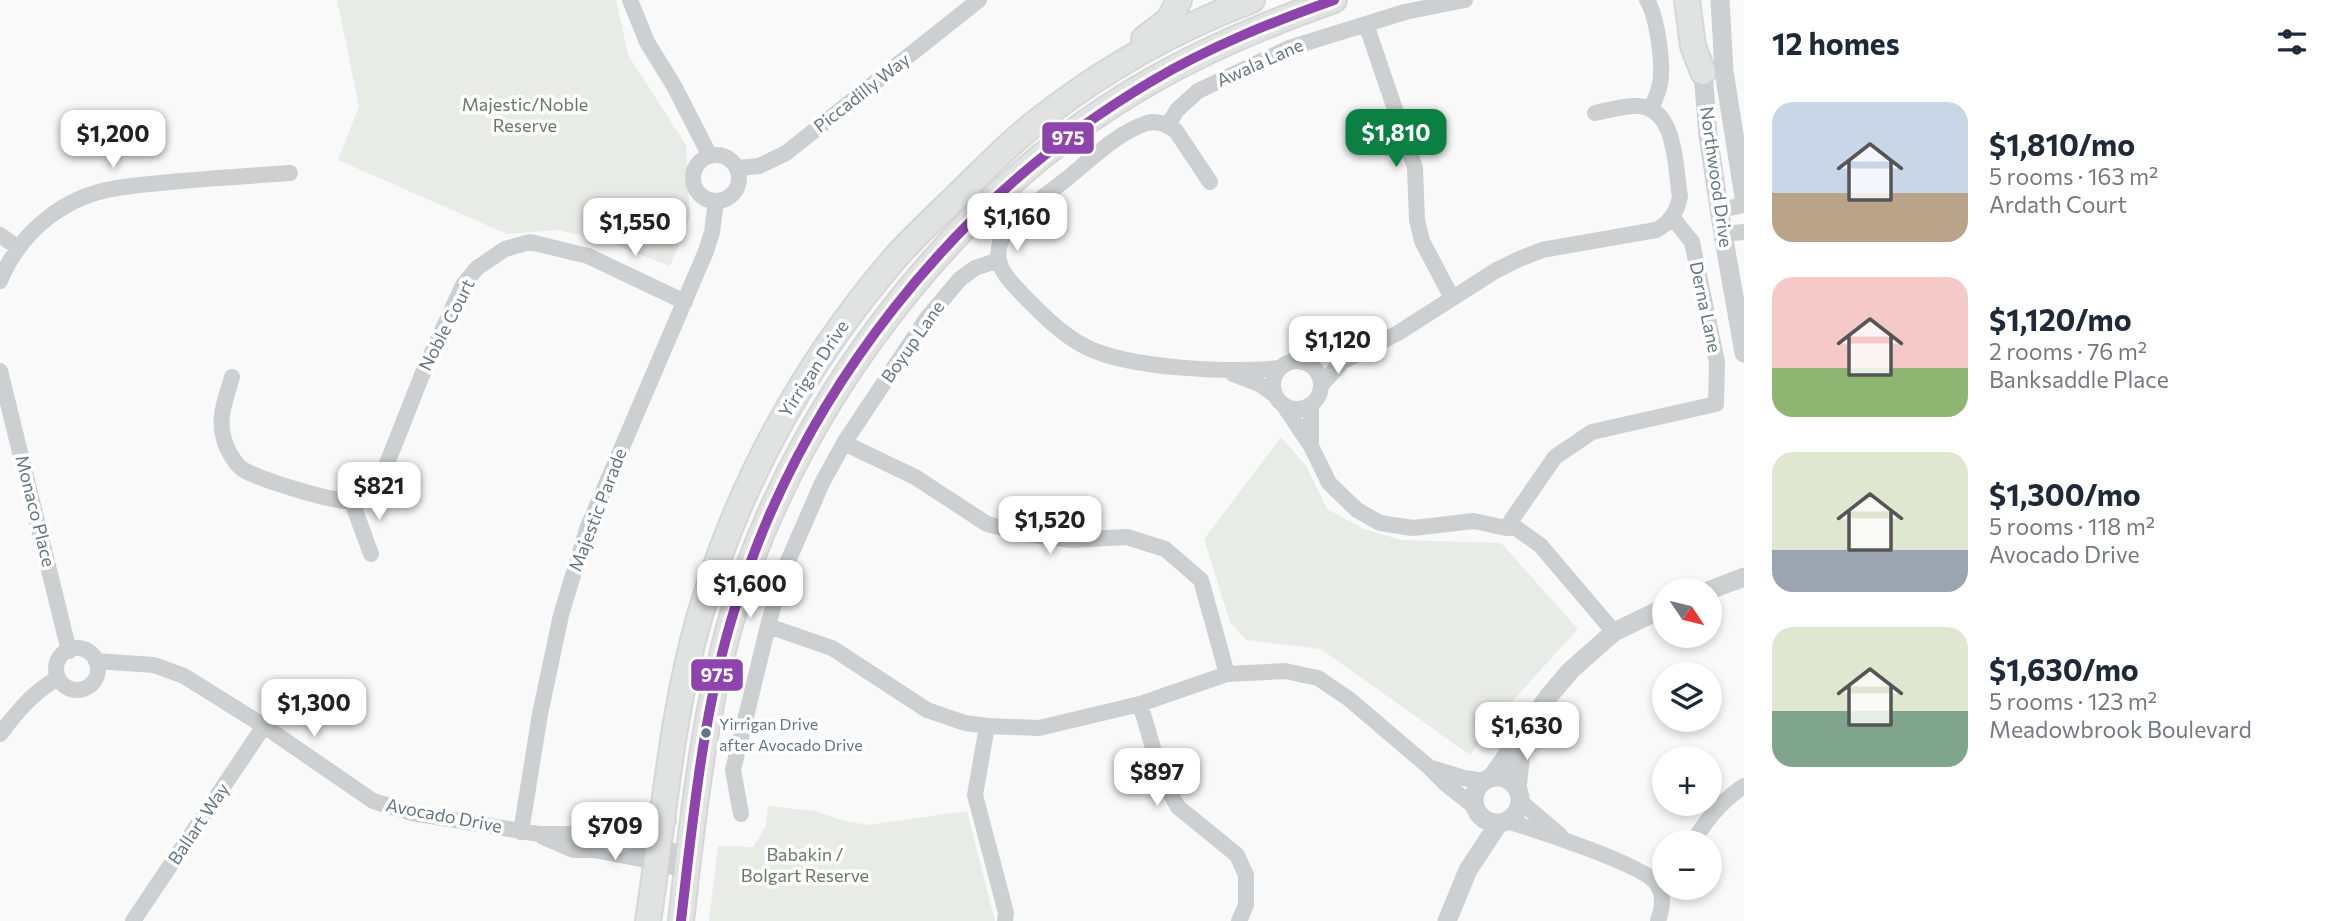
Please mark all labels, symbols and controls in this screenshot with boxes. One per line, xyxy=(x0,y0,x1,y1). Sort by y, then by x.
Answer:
icon: filters xyxy=(2273,23,2311,61)
text: 12 homes xyxy=(1772,24,1900,61)
street label: Awala Lane xyxy=(1213,33,1306,91)
street label: Piccadilly Way xyxy=(809,48,914,137)
park label: Majestic/Noble Reserve xyxy=(462,93,588,136)
street label: Northwood Drive xyxy=(1696,105,1738,249)
pin: $1,200 xyxy=(56,110,170,170)
pin: $1,810 xyxy=(1339,110,1453,169)
text: $1,810 xyxy=(1362,118,1430,146)
text: $1,200 xyxy=(77,119,149,147)
line badge: 975 xyxy=(1041,121,1095,155)
text: $1,810/mo xyxy=(1989,125,2135,162)
text: 975 xyxy=(1052,126,1084,149)
icon: home xyxy=(1828,130,1912,214)
text: 5 rooms · 163 m² xyxy=(1989,162,2158,190)
text: Ardath Court xyxy=(1989,190,2127,218)
pin: $1,160 xyxy=(960,194,1074,253)
pin: $1,550 xyxy=(578,198,692,258)
text: $1,160 xyxy=(983,202,1051,230)
text: $1,550 xyxy=(599,207,671,235)
street label: Derna Lane xyxy=(1686,259,1726,354)
street label: Noble Court xyxy=(414,275,479,374)
street label: Boyup Lane xyxy=(876,296,948,387)
text: $1,120/mo xyxy=(1989,300,2132,337)
icon: home xyxy=(1828,305,1912,389)
street label: Yirrigan Drive xyxy=(774,316,853,421)
pin: $1,120 xyxy=(1281,316,1395,376)
text: $1,120 xyxy=(1305,325,1371,353)
text: 2 rooms · 76 m² xyxy=(1989,337,2147,365)
text: Banksaddle Place xyxy=(1989,365,2169,393)
street label: Majestic Parade xyxy=(563,445,631,574)
street label: Monaco Place xyxy=(11,453,60,569)
pin: $821 xyxy=(338,462,420,522)
text: $821 xyxy=(354,471,404,499)
text: $1,300/mo xyxy=(1989,475,2141,512)
icon: home xyxy=(1828,480,1912,564)
pin: $1,520 xyxy=(993,496,1107,556)
text: $1,520 xyxy=(1014,505,1086,533)
text: 5 rooms · 118 m² xyxy=(1989,512,2155,540)
text: Avocado Drive xyxy=(1989,540,2140,568)
pin: $1,600 xyxy=(693,560,807,620)
text: $1,600 xyxy=(713,569,787,597)
north arrow xyxy=(1652,578,1722,648)
map controls xyxy=(1652,578,1722,900)
text: $1,630/mo xyxy=(1989,650,2139,687)
icon: home xyxy=(1828,655,1912,739)
line badge: 975 xyxy=(690,658,744,692)
button: layers xyxy=(1652,662,1722,732)
text: 975 xyxy=(701,663,733,686)
pin: $1,300 xyxy=(257,680,371,739)
text: 5 rooms · 123 m² xyxy=(1989,687,2157,715)
text: $1,300 xyxy=(277,688,351,716)
pin: $1,630 xyxy=(1470,702,1584,762)
text: $1,630 xyxy=(1491,711,1563,739)
place label: Yirrigan Drive after Avocado Drive xyxy=(719,714,863,754)
text: Meadowbrook Boulevard xyxy=(1989,715,2252,743)
marker: Yirrigan Drive after Avocado Drive xyxy=(699,726,713,740)
button: + xyxy=(1652,746,1722,816)
pin: $897 xyxy=(1116,748,1198,808)
text: $897 xyxy=(1130,757,1184,785)
street label: Ballart Way xyxy=(163,779,233,868)
street label: Avocado Drive xyxy=(384,793,504,837)
pin: $709 xyxy=(574,802,656,862)
text: $709 xyxy=(587,811,643,839)
button: − xyxy=(1652,830,1722,900)
park label: Babakin / Bolgart Reserve xyxy=(741,843,869,886)

